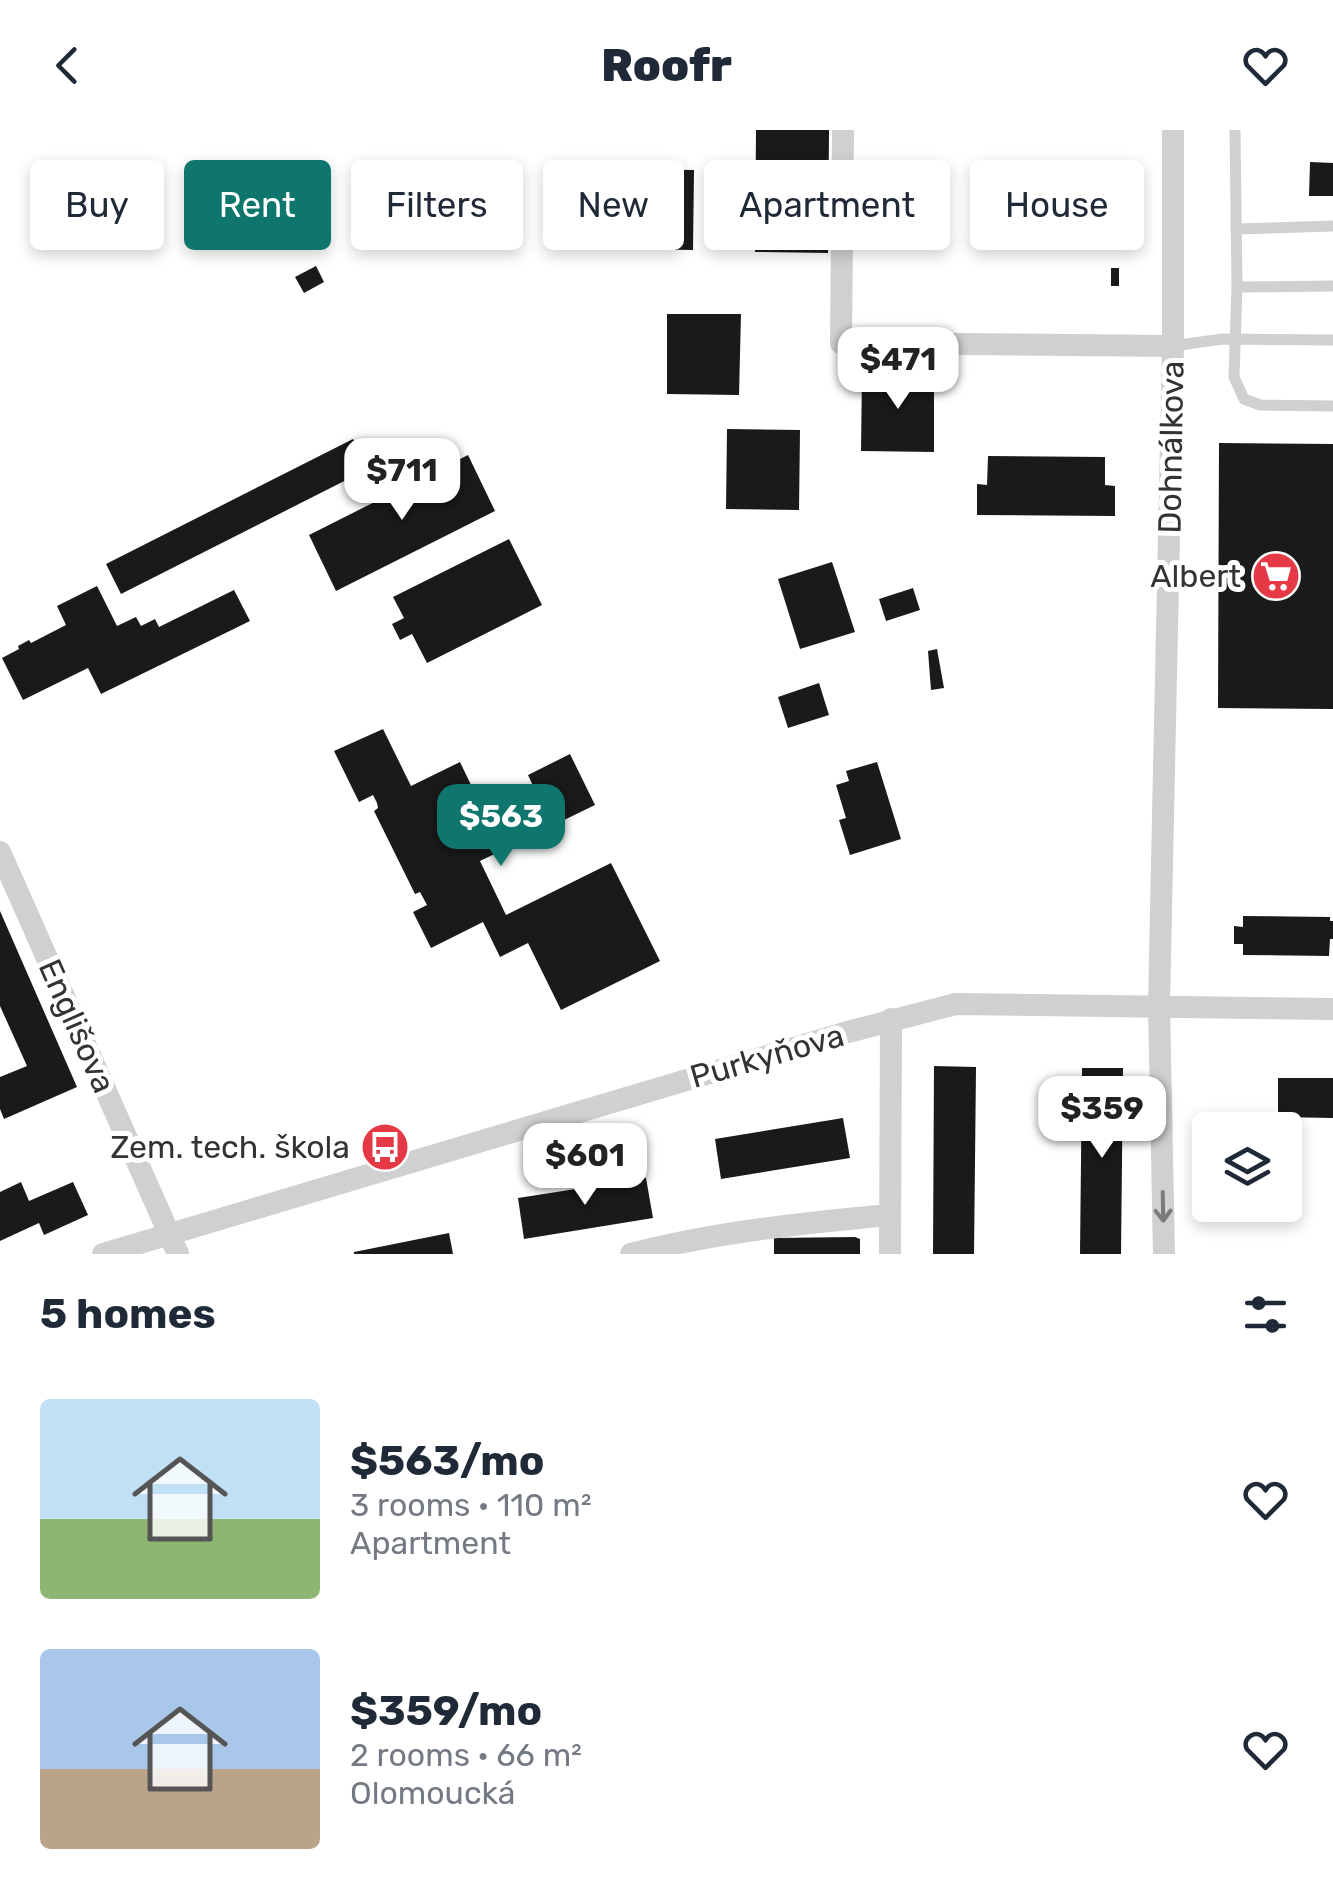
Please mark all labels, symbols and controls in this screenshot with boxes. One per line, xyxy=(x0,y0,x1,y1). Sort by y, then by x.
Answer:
icon: back xyxy=(40,38,95,93)
icon: heart xyxy=(1238,38,1293,93)
text: Roofr xyxy=(601,39,732,92)
chip: Buy xyxy=(30,160,164,250)
chip: Rent xyxy=(184,160,331,250)
chip: Filters xyxy=(351,160,523,250)
chip: New xyxy=(543,160,684,250)
chip: Apartment xyxy=(704,160,950,250)
chip: House xyxy=(970,160,1144,250)
pin: $471 xyxy=(839,327,957,412)
text: $471 xyxy=(860,340,936,378)
street label: Dohnálkova xyxy=(1150,360,1192,534)
pin: $711 xyxy=(343,438,461,523)
text: $711 xyxy=(366,451,438,489)
supermarket icon: Albert xyxy=(1250,550,1302,602)
place label: Albert xyxy=(1150,557,1241,595)
pin: $563 xyxy=(442,784,560,869)
text: $563 xyxy=(459,797,543,835)
street label: Englišova xyxy=(31,953,123,1099)
street label: Purkyňova xyxy=(686,1016,848,1096)
pin: $359 xyxy=(1043,1076,1161,1161)
text: $359 xyxy=(1060,1089,1144,1127)
map controls xyxy=(1192,1112,1302,1222)
button: layers xyxy=(1192,1112,1302,1222)
bus stop icon: Zem. tech. škola xyxy=(359,1121,411,1173)
pin: $601 xyxy=(526,1123,644,1208)
place label: Zem. tech. škola xyxy=(110,1128,350,1166)
text: $601 xyxy=(545,1136,625,1174)
one-way arrow xyxy=(1154,1191,1173,1223)
icon: filters xyxy=(1238,1287,1293,1342)
text: 5 homes xyxy=(40,1289,216,1339)
text: $563/mo xyxy=(350,1436,544,1486)
icon: home xyxy=(120,1439,240,1559)
icon: heart xyxy=(1238,1472,1293,1527)
text: 3 rooms · 110 m² xyxy=(350,1486,592,1524)
text: Apartment xyxy=(350,1524,511,1562)
text: $359/mo xyxy=(350,1686,542,1736)
icon: home xyxy=(120,1689,240,1809)
icon: heart xyxy=(1238,1722,1293,1777)
text: 2 rooms · 66 m² xyxy=(350,1736,582,1774)
text: Olomoucká xyxy=(350,1774,515,1812)

